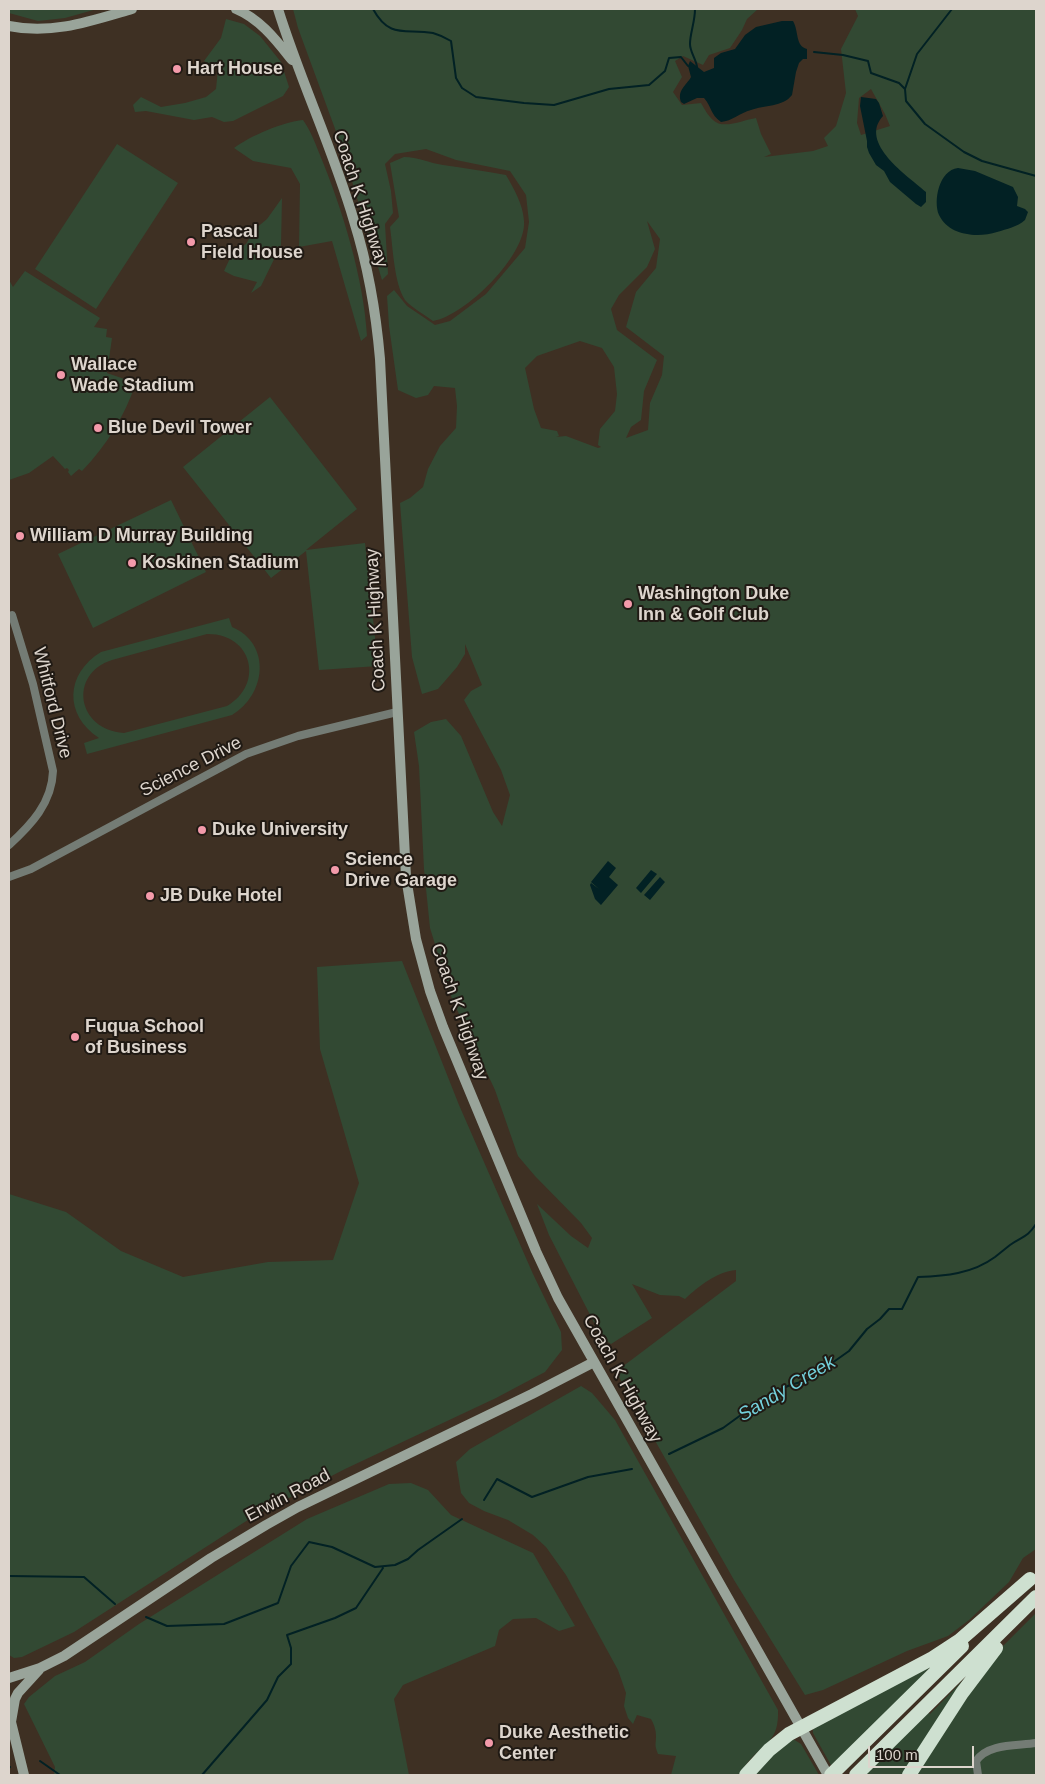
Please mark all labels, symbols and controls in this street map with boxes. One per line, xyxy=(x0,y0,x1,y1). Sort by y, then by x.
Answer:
place label: Hart House xyxy=(187,58,283,80)
marker: Hart House xyxy=(171,63,183,75)
street label: Coach K Highway xyxy=(328,128,392,270)
place label: Pascal Field House xyxy=(201,221,303,264)
marker: Pascal Field House xyxy=(185,236,197,248)
place label: Wallace Wade Stadium xyxy=(71,354,194,396)
marker: Wallace Wade Stadium xyxy=(55,369,67,381)
place label: Blue Devil Tower xyxy=(108,417,252,439)
marker: Blue Devil Tower xyxy=(92,422,104,434)
place label: William D Murray Building xyxy=(30,525,253,547)
marker: William D Murray Building xyxy=(14,530,26,542)
street label: Coach K Highway xyxy=(361,548,391,692)
place label: Koskinen Stadium xyxy=(142,552,299,574)
marker: Koskinen Stadium xyxy=(126,557,138,569)
place label: Washington Duke Inn & Golf Club xyxy=(638,583,789,626)
marker: Washington Duke Inn & Golf Club xyxy=(622,598,634,610)
street label: Whitford Drive xyxy=(28,645,76,761)
street label: Science Drive xyxy=(137,732,245,802)
place label: Duke University xyxy=(212,819,348,841)
marker: Duke University xyxy=(196,824,208,836)
place label: Science Drive Garage xyxy=(345,849,457,892)
marker: Science Drive Garage xyxy=(329,864,341,876)
place label: JB Duke Hotel xyxy=(160,885,282,907)
marker: JB Duke Hotel xyxy=(144,890,156,902)
street label: Coach K Highway xyxy=(425,941,493,1083)
place label: Fuqua School of Business xyxy=(85,1016,204,1058)
marker: Fuqua School of Business xyxy=(69,1031,81,1043)
street label: Coach K Highway xyxy=(578,1311,666,1447)
water label: Sandy Creek xyxy=(734,1351,840,1427)
street label: Erwin Road xyxy=(242,1465,334,1527)
place label: Duke Aesthetic Center xyxy=(499,1722,629,1765)
scale bar xyxy=(870,1736,976,1768)
marker: Duke Aesthetic Center xyxy=(483,1737,495,1749)
text: 100 m xyxy=(876,1746,918,1763)

